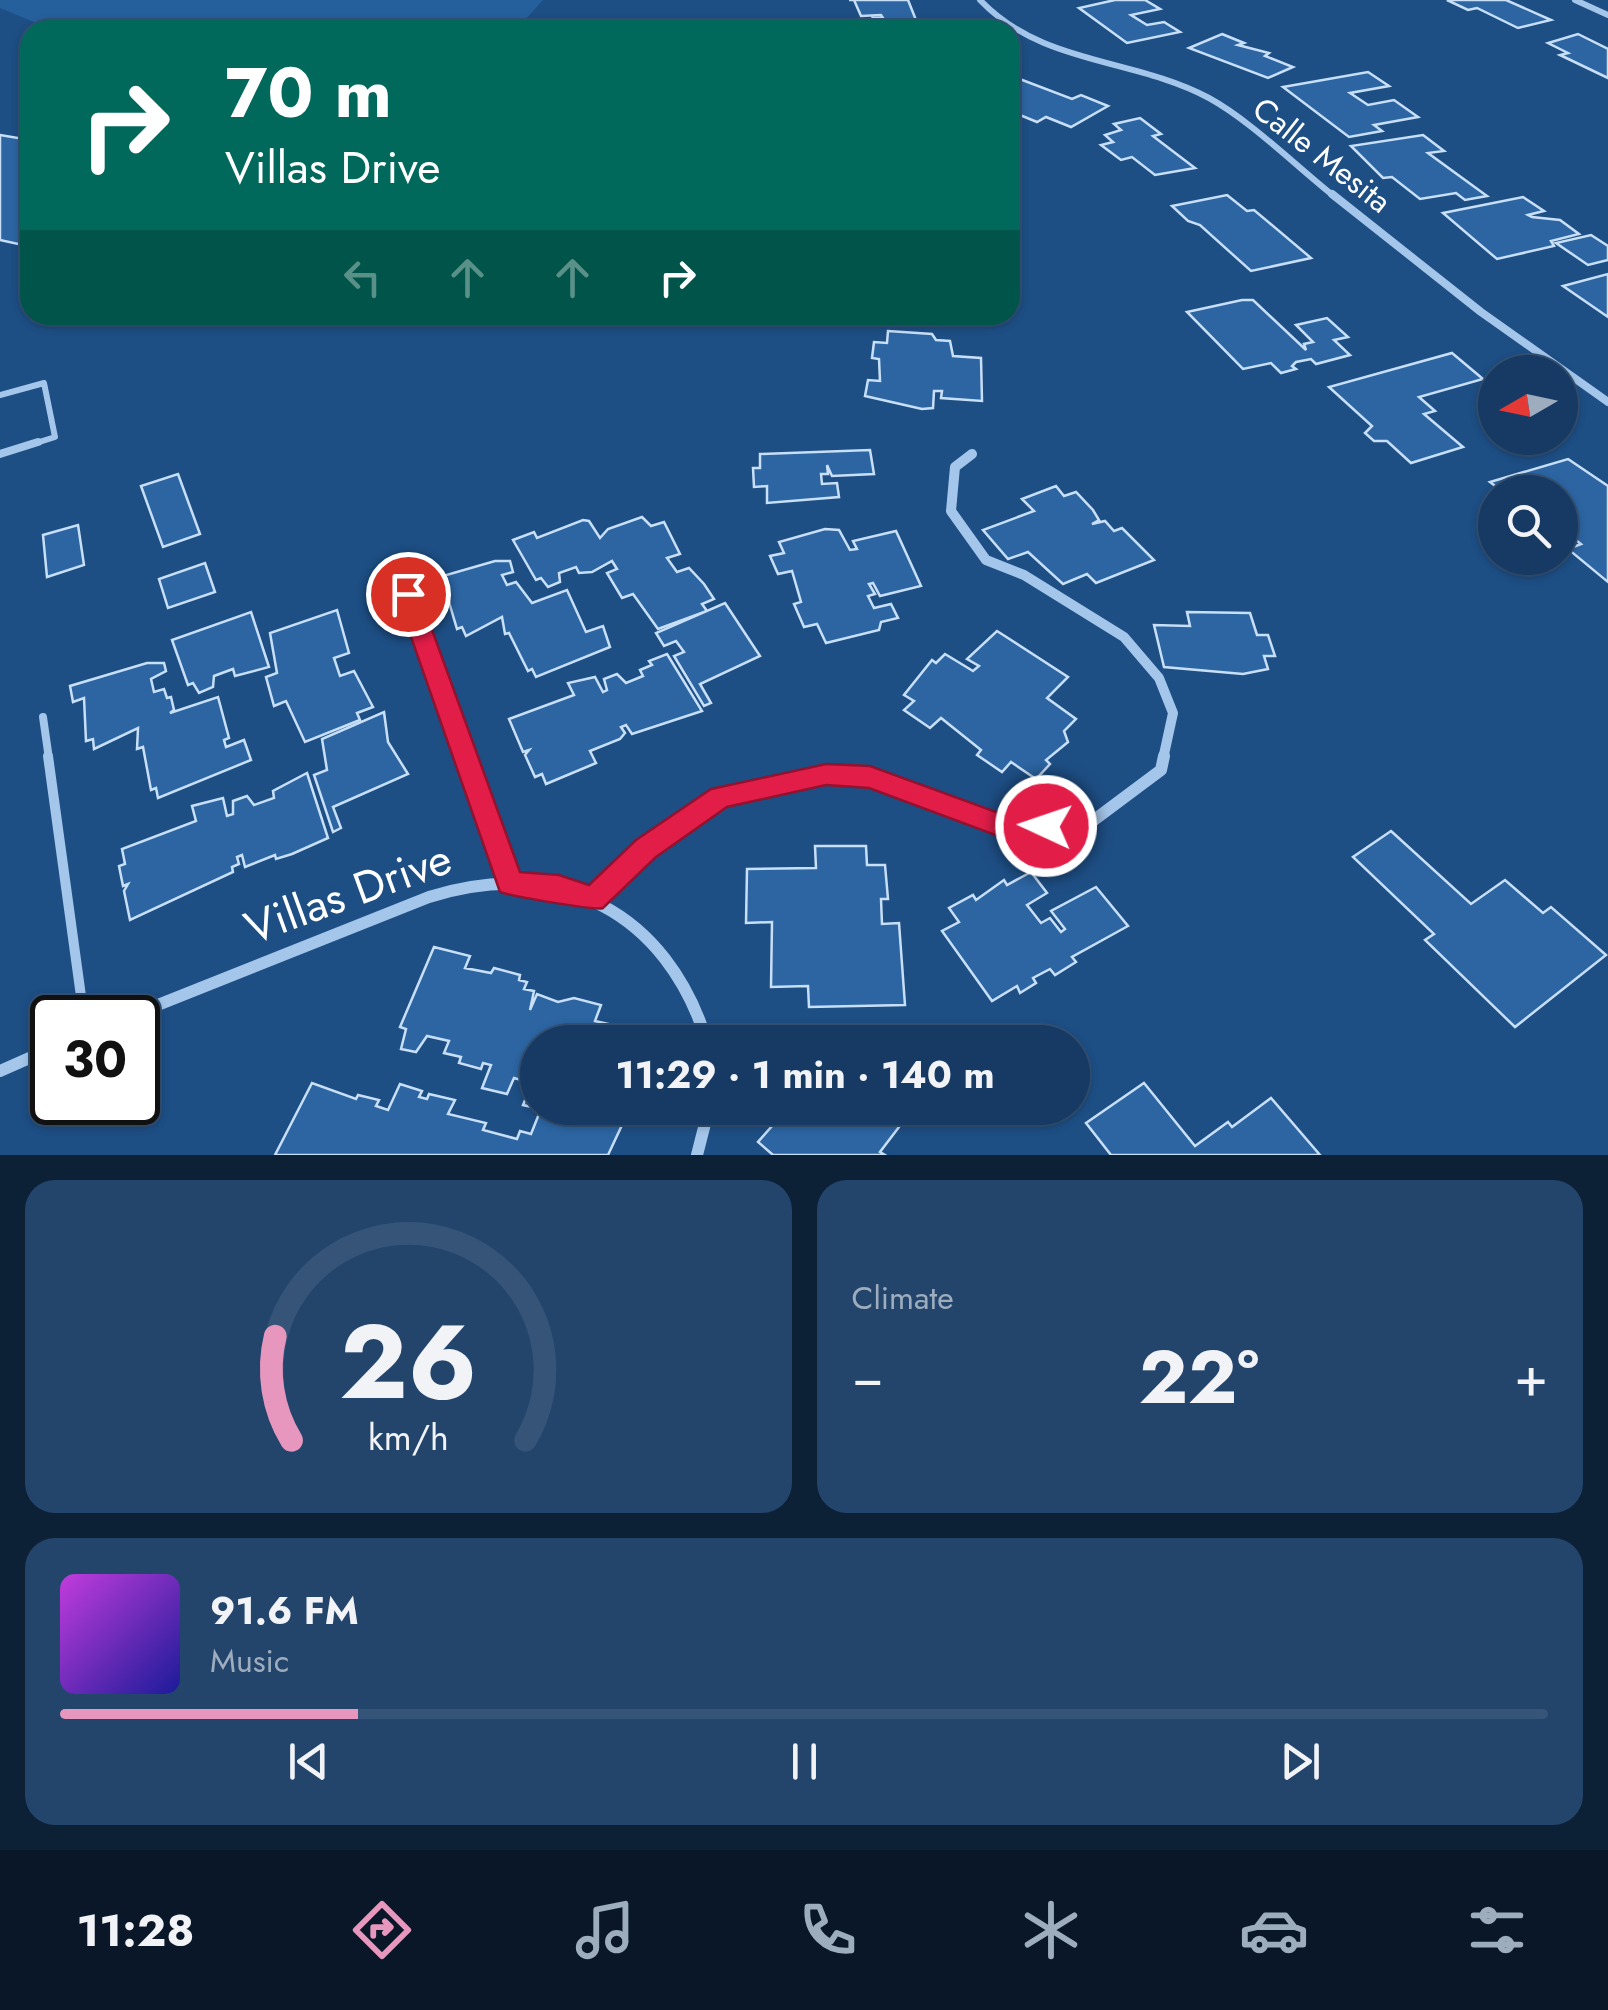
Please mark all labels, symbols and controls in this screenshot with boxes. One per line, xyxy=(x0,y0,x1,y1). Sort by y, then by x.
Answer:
text: 70 m xyxy=(225,42,392,143)
icon: right xyxy=(60,60,190,190)
street label: Calle Mesita xyxy=(1243,86,1401,224)
text: Villas Drive xyxy=(225,135,440,200)
icon: left xyxy=(335,250,390,305)
icon: ahead xyxy=(440,250,495,305)
icon: ahead xyxy=(545,250,600,305)
icon: right xyxy=(650,250,705,305)
north arrow xyxy=(1478,355,1578,455)
map controls xyxy=(1478,355,1578,575)
button: search xyxy=(1478,475,1578,575)
pin xyxy=(366,552,451,637)
icon: arrive xyxy=(381,567,436,622)
position arrow xyxy=(994,774,1098,878)
street label: Villas Drive xyxy=(236,826,460,960)
speed limit sign: 30 xyxy=(30,995,160,1125)
text: 11:29 · 1 min · 140 m xyxy=(615,1047,995,1102)
text: Climate xyxy=(852,1275,954,1321)
text: 26 xyxy=(339,1287,477,1437)
text: 22° xyxy=(1139,1323,1259,1431)
text: − xyxy=(852,1337,884,1417)
text: + xyxy=(1514,1337,1548,1417)
text: km/h xyxy=(368,1412,449,1463)
text: 91.6 FM xyxy=(210,1583,359,1638)
text: Music xyxy=(210,1638,289,1684)
icon: previous xyxy=(281,1734,336,1789)
icon: pause xyxy=(777,1734,832,1789)
icon: next xyxy=(1273,1734,1328,1789)
icon: directions xyxy=(347,1895,417,1965)
icon: music xyxy=(570,1895,640,1965)
icon: phone xyxy=(793,1895,863,1965)
icon: climate xyxy=(1016,1895,1086,1965)
icon: car xyxy=(1239,1895,1309,1965)
icon: filters xyxy=(1462,1895,1532,1965)
text: 11:28 xyxy=(76,1898,194,1963)

